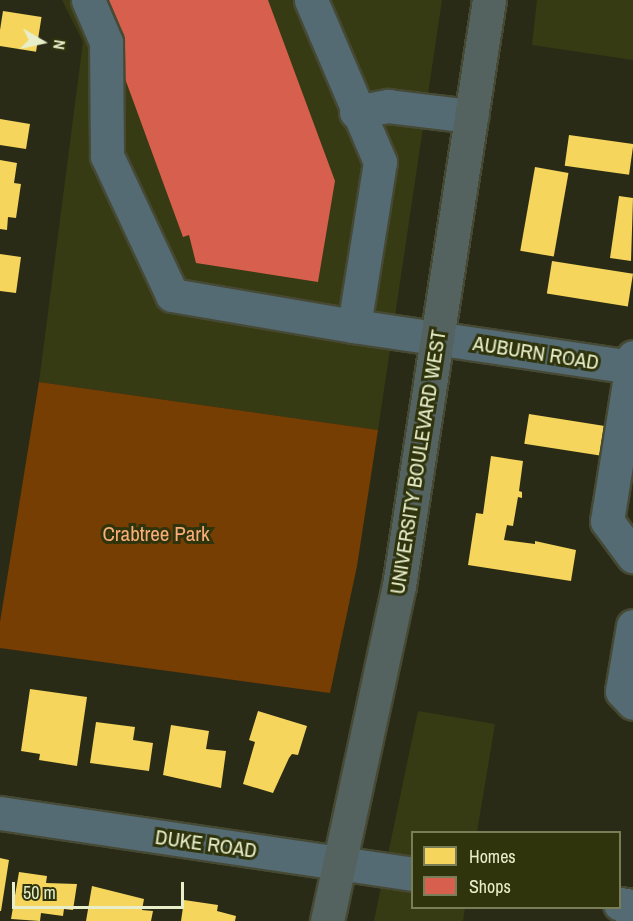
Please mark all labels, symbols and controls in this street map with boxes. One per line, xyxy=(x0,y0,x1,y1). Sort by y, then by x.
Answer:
north arrow xyxy=(12,12,72,72)
text: N xyxy=(48,38,71,51)
street label: UNIVERSITY BOULEVARD WEST xyxy=(385,328,451,596)
street label: AUBURN ROAD xyxy=(471,331,601,375)
park label: Crabtree Park xyxy=(102,521,210,547)
street label: DUKE ROAD xyxy=(154,824,258,864)
legend xyxy=(411,831,621,909)
text: Homes xyxy=(469,844,516,869)
scale bar xyxy=(15,870,188,908)
text: Shops xyxy=(469,874,511,899)
text: 50 m xyxy=(23,880,56,905)

